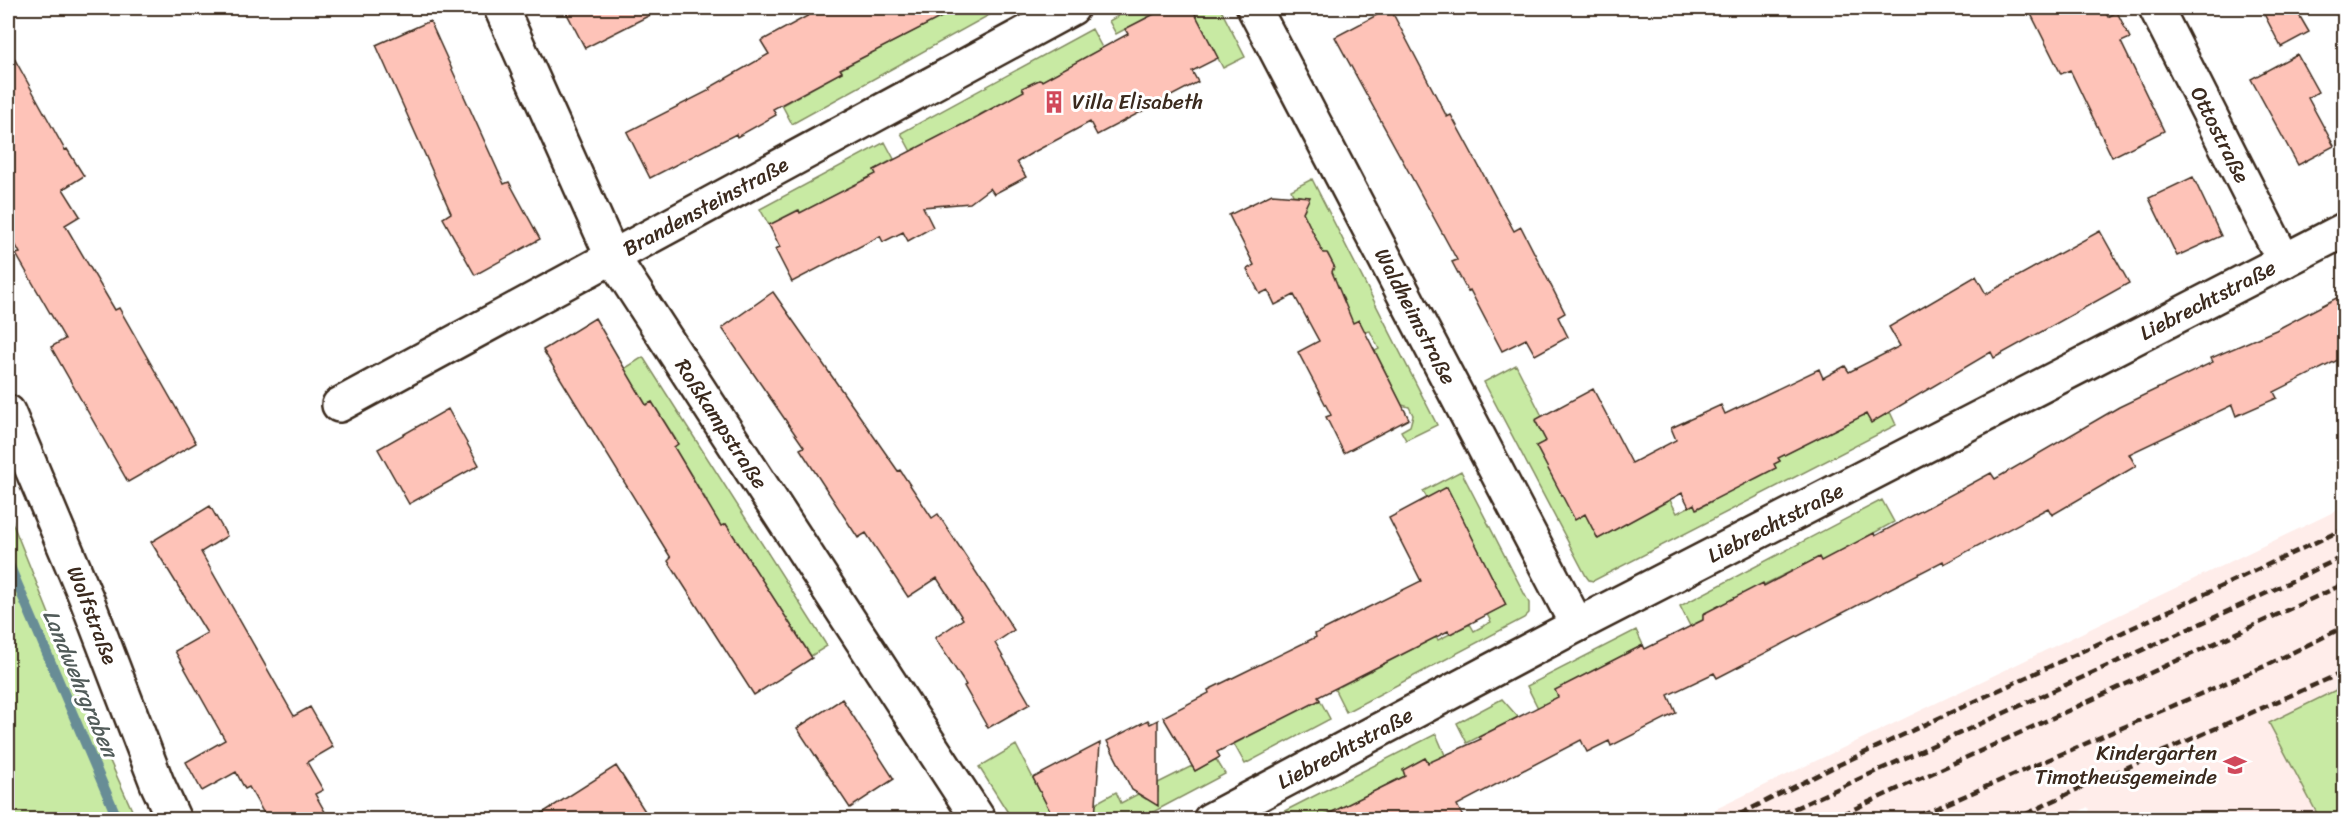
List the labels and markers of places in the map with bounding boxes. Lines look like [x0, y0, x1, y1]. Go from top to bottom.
place label: Villa Elisabeth [1072, 83, 1203, 121]
building icon: Villa Elisabeth [1041, 89, 1067, 115]
place label: Kindergarten Timotheusgemeinde [2035, 734, 2217, 796]
school or university icon: Kindergarten Timotheusgemeinde [2222, 752, 2248, 778]

